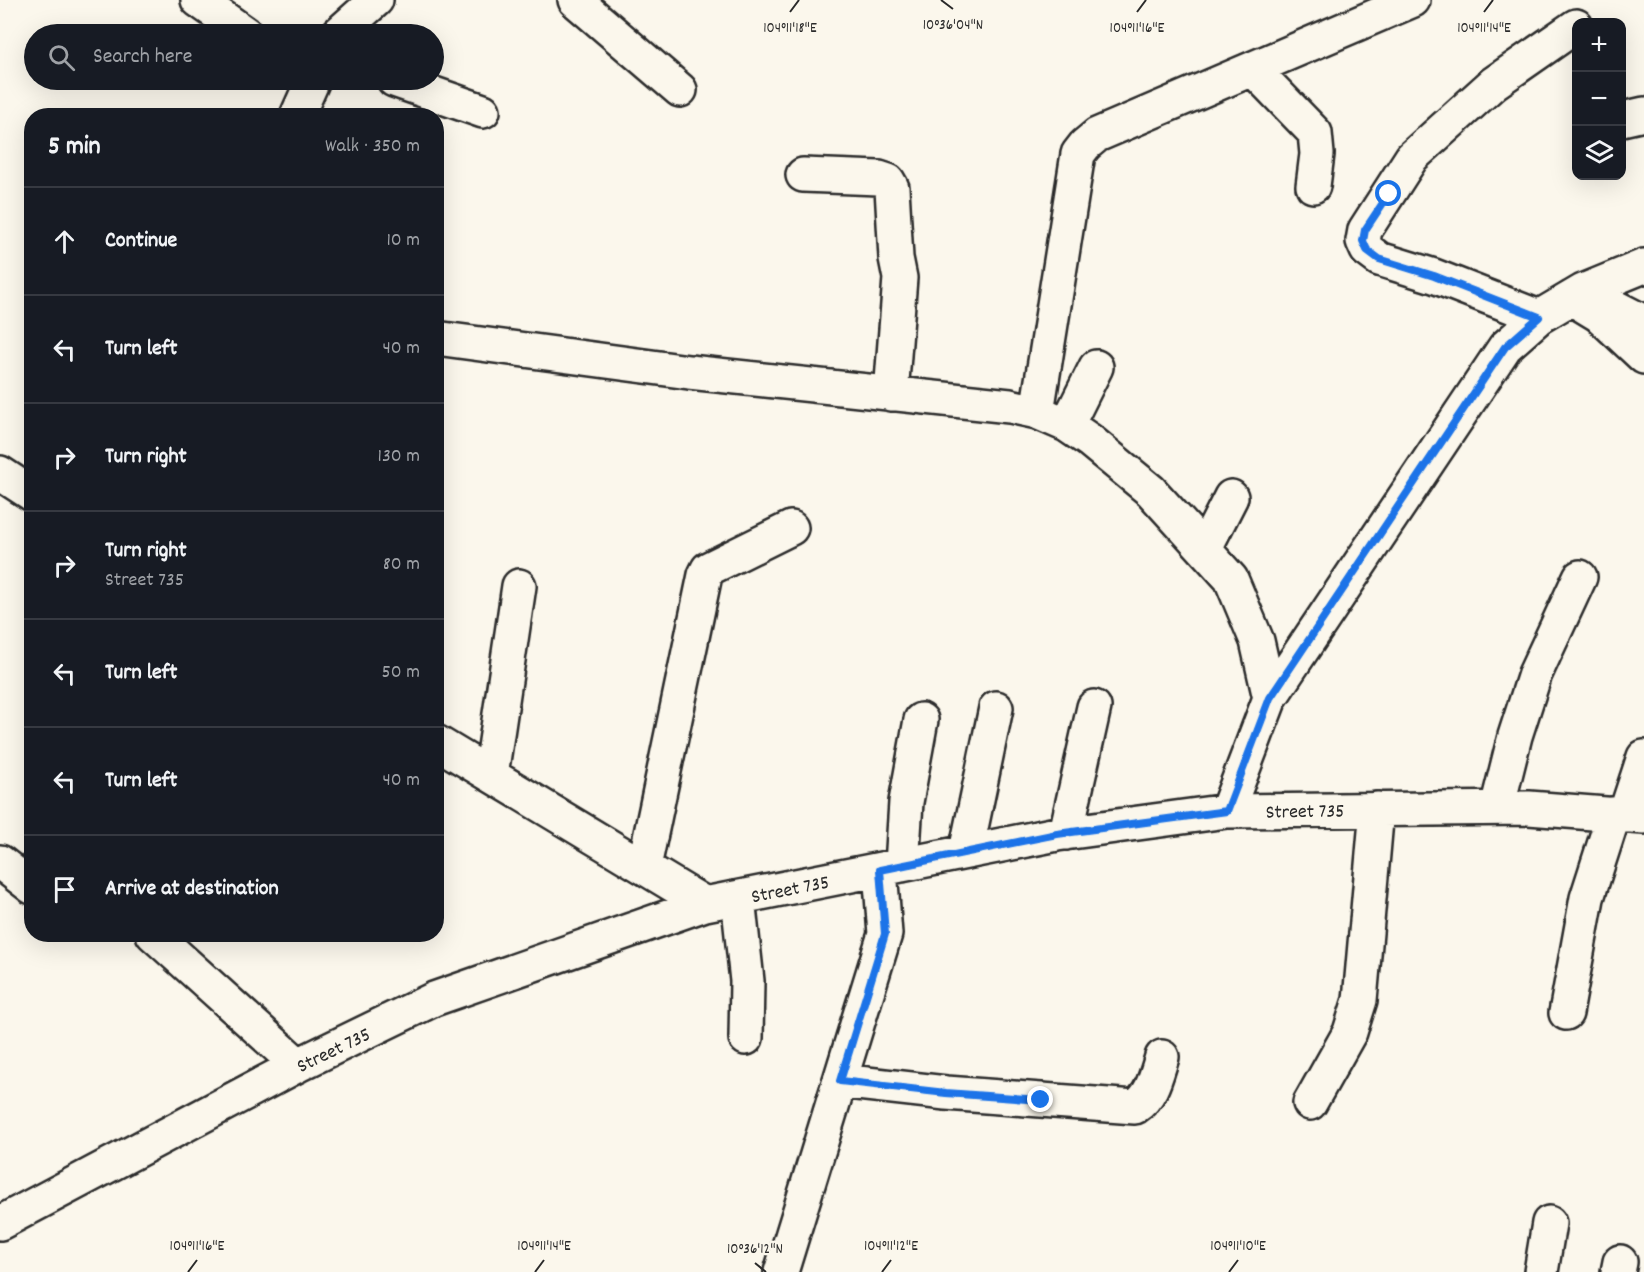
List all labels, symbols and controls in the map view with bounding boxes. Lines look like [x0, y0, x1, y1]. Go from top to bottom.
text: 10°36'04"N [923, 15, 983, 37]
text: 104°11'18"E [763, 18, 817, 40]
text: 104°11'16"E [1110, 18, 1165, 40]
text: 104°11'14"E [1457, 18, 1511, 40]
map controls [1572, 18, 1626, 180]
button: + [1572, 18, 1626, 72]
search box [24, 24, 444, 90]
icon: search [45, 41, 78, 74]
text: Search here [93, 42, 192, 73]
button: − [1572, 72, 1626, 126]
button: layers [1572, 126, 1626, 180]
text: 5 min [48, 129, 101, 166]
text: Walk · 350 m [325, 133, 420, 161]
route start [1375, 180, 1401, 206]
icon: ahead [48, 225, 81, 258]
text: Continue [105, 226, 177, 257]
text: 10 m [386, 227, 420, 255]
icon: left [48, 333, 81, 366]
text: Turn left [105, 334, 177, 365]
text: 40 m [382, 335, 420, 363]
icon: right [48, 441, 81, 474]
text: Turn right [105, 442, 187, 473]
text: 130 m [378, 443, 420, 471]
text: Turn right [105, 536, 187, 567]
icon: right [48, 549, 81, 582]
text: 80 m [383, 551, 420, 579]
text: Street 735 [105, 567, 184, 595]
icon: left [48, 657, 81, 690]
text: Turn left [105, 658, 177, 689]
text: 50 m [382, 659, 420, 687]
icon: left [48, 765, 81, 798]
text: Turn left [105, 766, 177, 797]
text: 40 m [382, 767, 420, 795]
street label: Street 735 [1265, 798, 1345, 828]
street label: Street 735 [749, 870, 832, 912]
icon: arrive [48, 873, 81, 906]
text: Arrive at destination [105, 874, 279, 905]
street label: Street 735 [293, 1022, 376, 1082]
route end [1027, 1086, 1053, 1112]
text: 104°11'16"E [170, 1236, 225, 1258]
text: 104°11'14"E [517, 1236, 571, 1258]
text: 104°11'12"E [864, 1236, 918, 1258]
text: 104°11'10"E [1210, 1236, 1266, 1258]
text: 10°36'12"N [727, 1239, 783, 1261]

